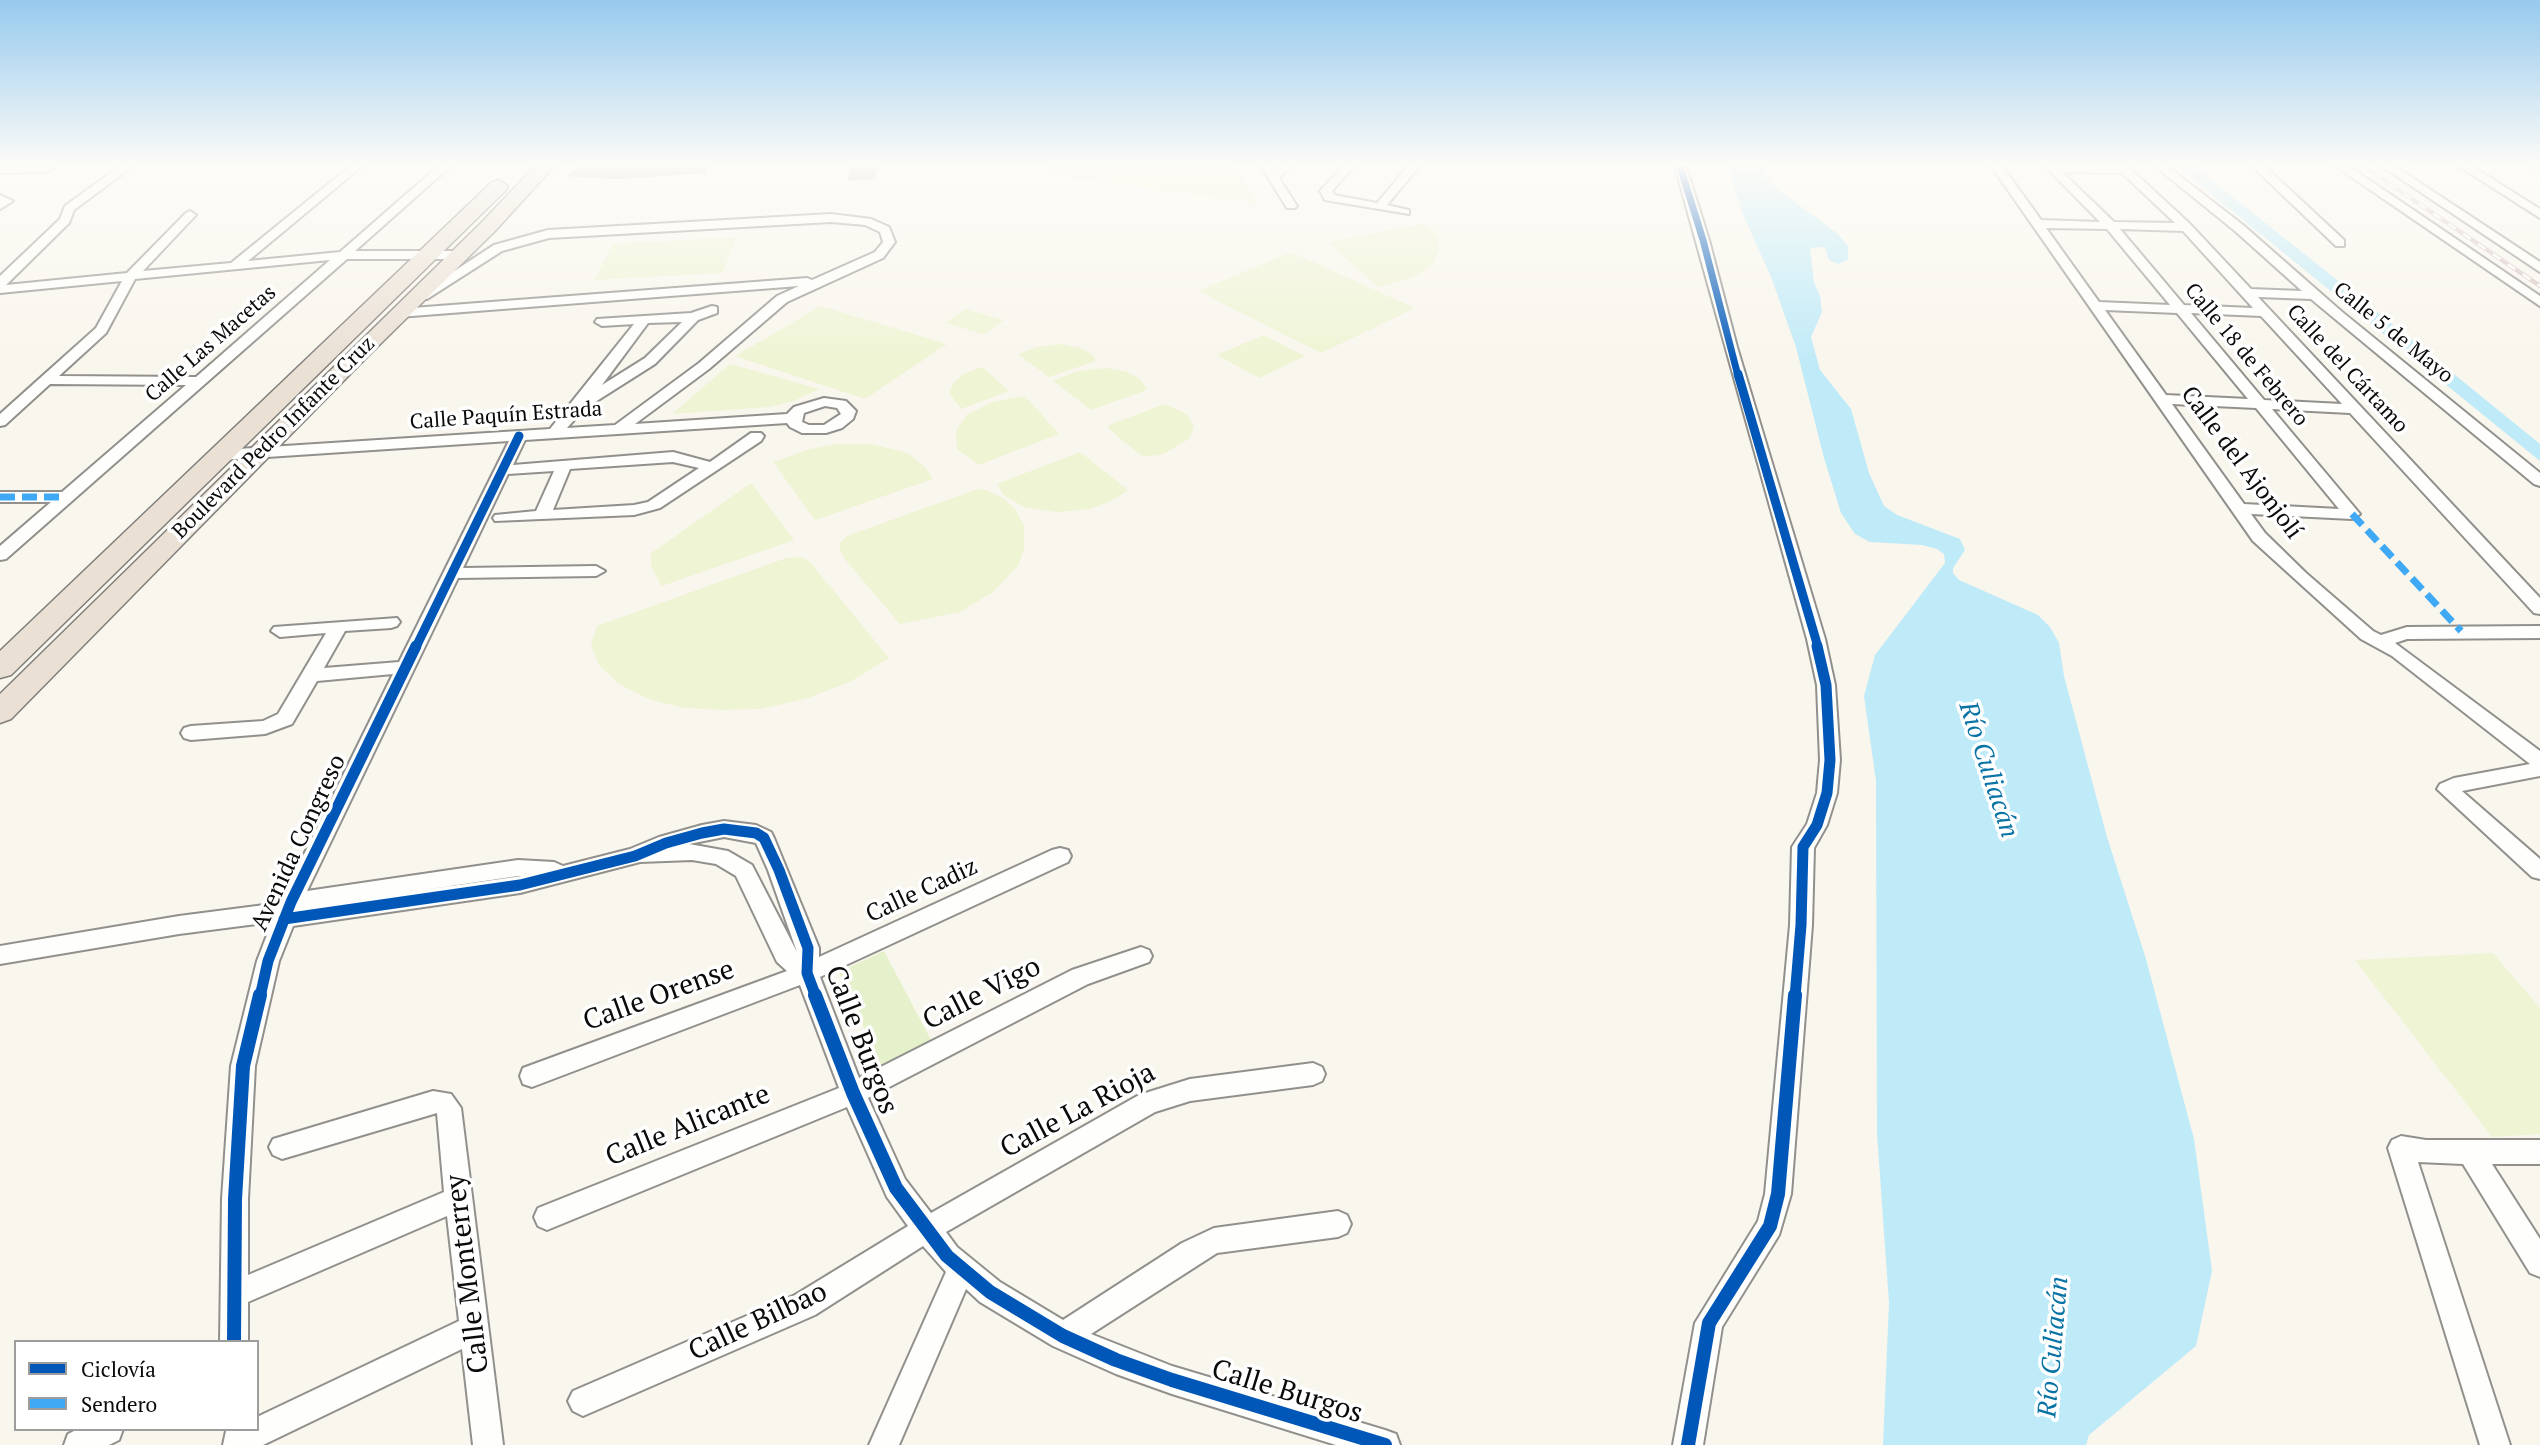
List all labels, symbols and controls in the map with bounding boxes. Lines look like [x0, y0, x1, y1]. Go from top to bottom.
street label: Calle 5 de Mayo [2328, 277, 2458, 389]
street label: Calle 18 de Febrero [2179, 278, 2313, 432]
street label: Calle Las Macetas [140, 280, 282, 408]
street label: Calle del Cártamo [2281, 300, 2413, 438]
street label: Boulevard Pedro Infante Cruz [168, 332, 380, 544]
street label: Calle del Ajonjolí [2174, 381, 2308, 545]
street label: Calle Paquín Estrada [409, 397, 603, 435]
water label: Río Culiacán [1951, 698, 2025, 842]
street label: Avenida Congreso [246, 750, 352, 936]
street label: Calle Cadiz [862, 853, 982, 929]
street label: Calle Vigo [917, 950, 1047, 1038]
street label: Calle Orense [579, 953, 739, 1039]
street label: Calle Burgos [817, 961, 905, 1119]
street label: Calle La Rioja [995, 1056, 1161, 1166]
street label: Calle Alicante [601, 1078, 775, 1174]
street label: Calle Monterrey [439, 1173, 497, 1375]
street label: Calle Bilbao [683, 1275, 833, 1369]
water label: Río Culiacán [2032, 1275, 2076, 1419]
legend [14, 1340, 259, 1431]
street label: Calle Burgos [1207, 1353, 1367, 1431]
text: Ciclovía [81, 1355, 156, 1383]
text: Sendero [81, 1390, 157, 1418]

